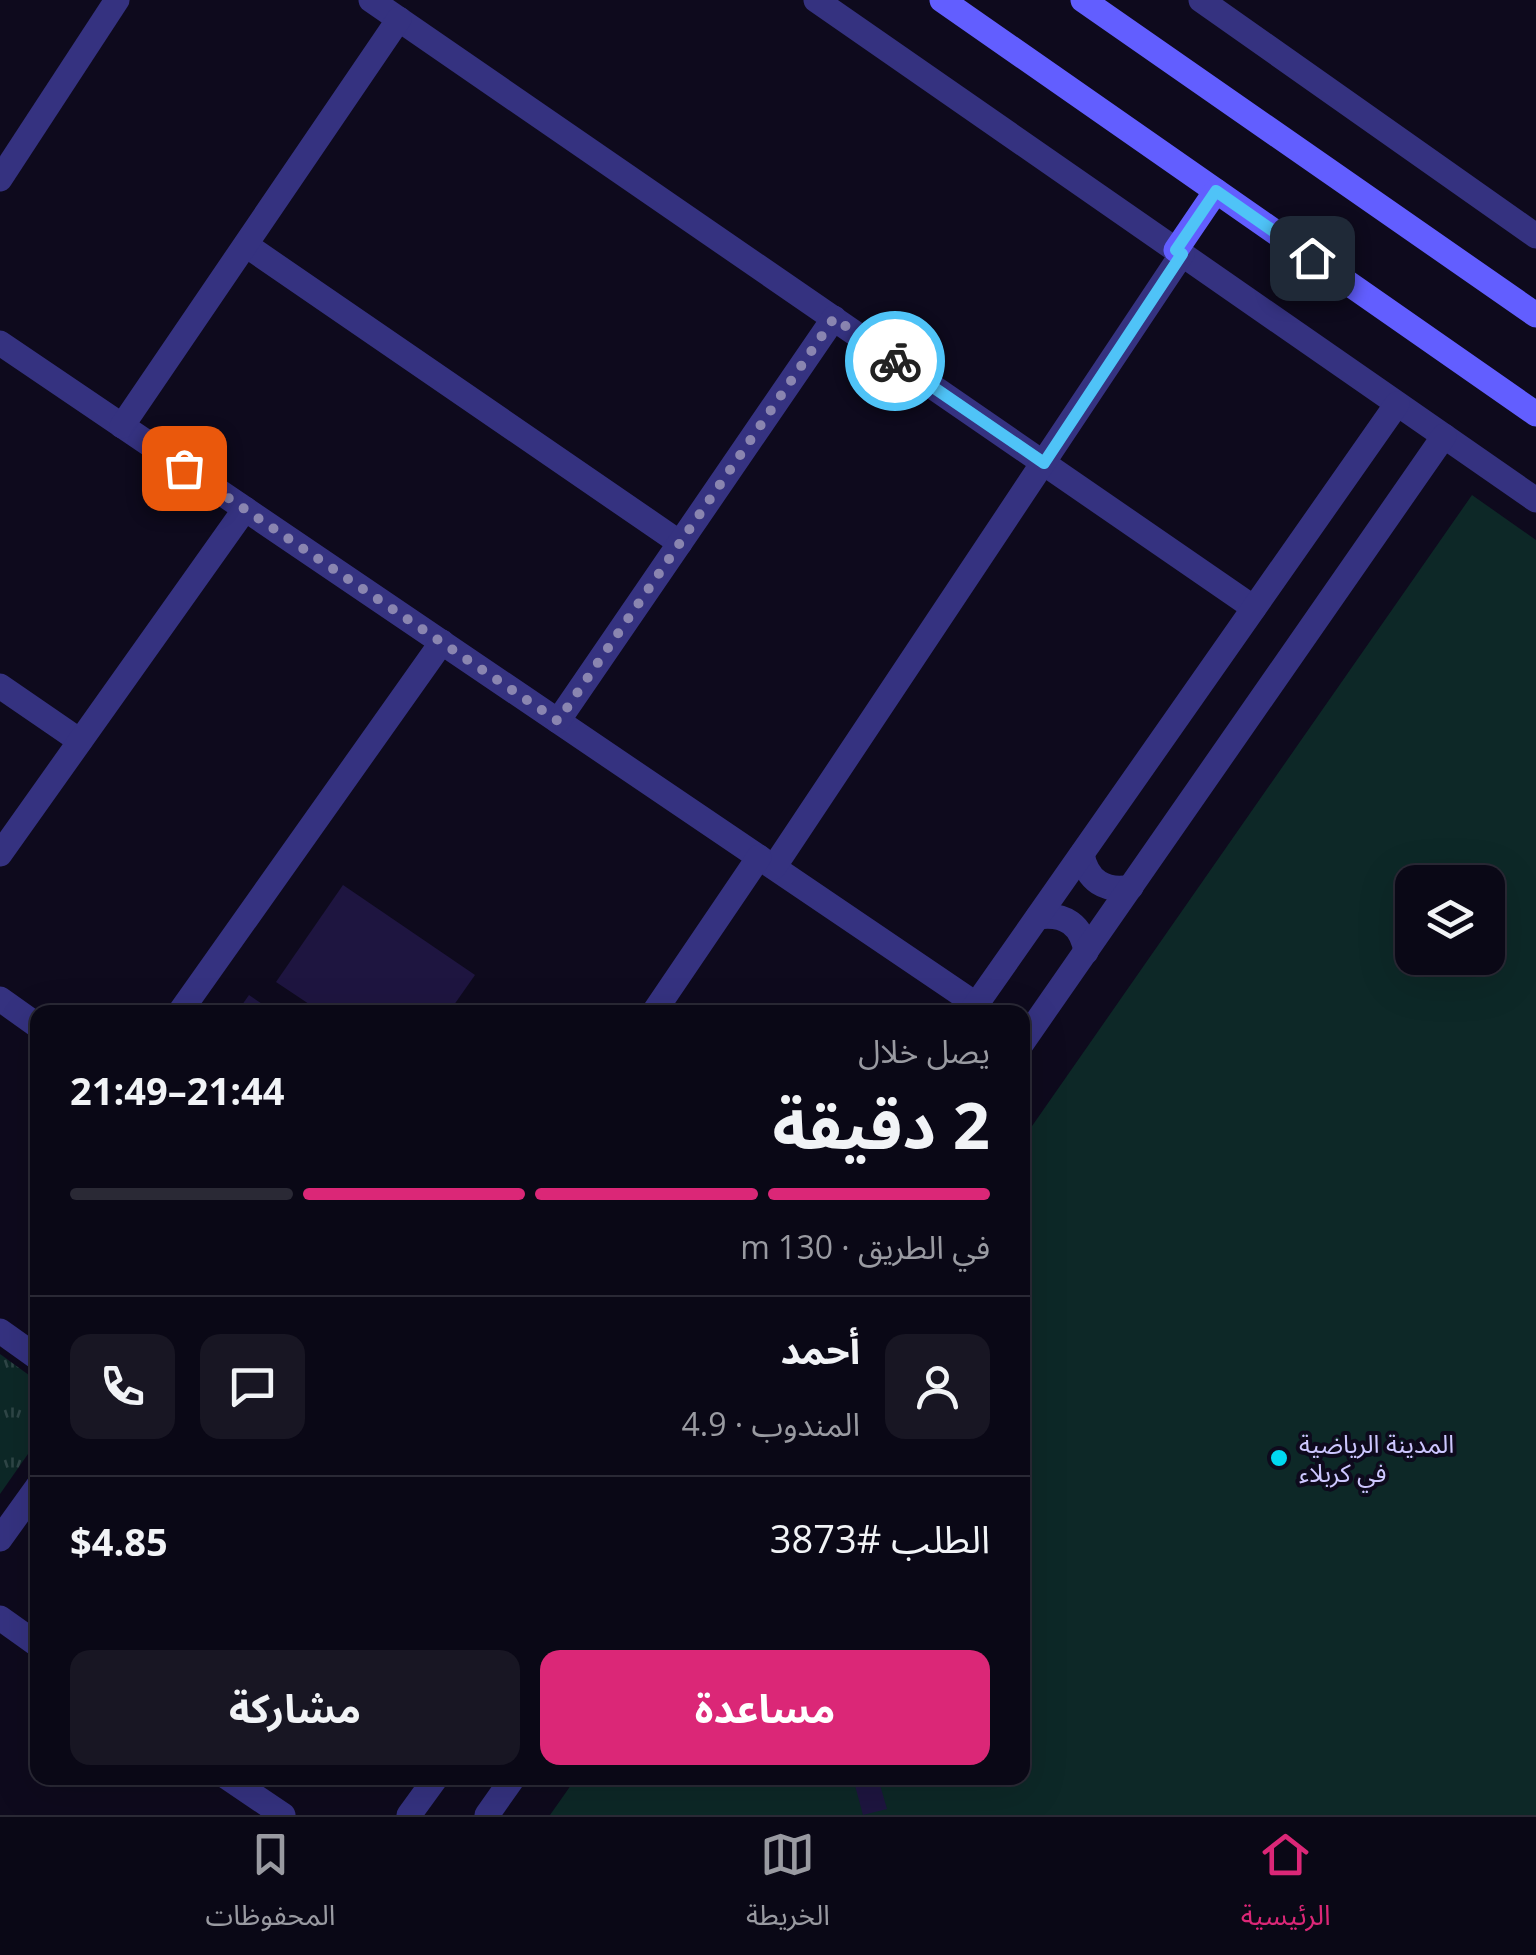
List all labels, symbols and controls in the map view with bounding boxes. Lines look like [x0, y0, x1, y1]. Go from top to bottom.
pin [1270, 216, 1355, 301]
icon: home [1285, 231, 1340, 286]
courier [845, 311, 945, 411]
icon: bike [868, 334, 923, 389]
pin [142, 426, 227, 511]
icon: bag [157, 441, 212, 496]
map controls [1395, 865, 1505, 975]
button: layers [1395, 865, 1505, 975]
text: يصل خلال [858, 1029, 990, 1072]
text: 21:44–21:49 [70, 1064, 285, 1116]
text: 2 دقيقة [772, 1080, 990, 1168]
text: في الطريق · 130 m [740, 1225, 990, 1268]
text: أحمد [780, 1323, 860, 1375]
button: phone [70, 1334, 175, 1439]
button: chat [200, 1334, 305, 1439]
button: person [885, 1334, 990, 1439]
text: المندوب · 4.9 [681, 1402, 860, 1445]
place label: المدينة الرياضية في كربلاء [1299, 1426, 1454, 1493]
marker: المدينة الرياضية في كربلاء [1268, 1447, 1290, 1469]
text: الطلب #3873 [770, 1512, 990, 1564]
text: $4.85 [70, 1515, 168, 1567]
button: مشاركة [70, 1650, 520, 1765]
button: مساعدة [540, 1650, 990, 1765]
tab: المحفوظات [205, 1827, 335, 1946]
tab: الخريطة [746, 1827, 830, 1946]
tab: الرئيسية [1241, 1827, 1331, 1946]

